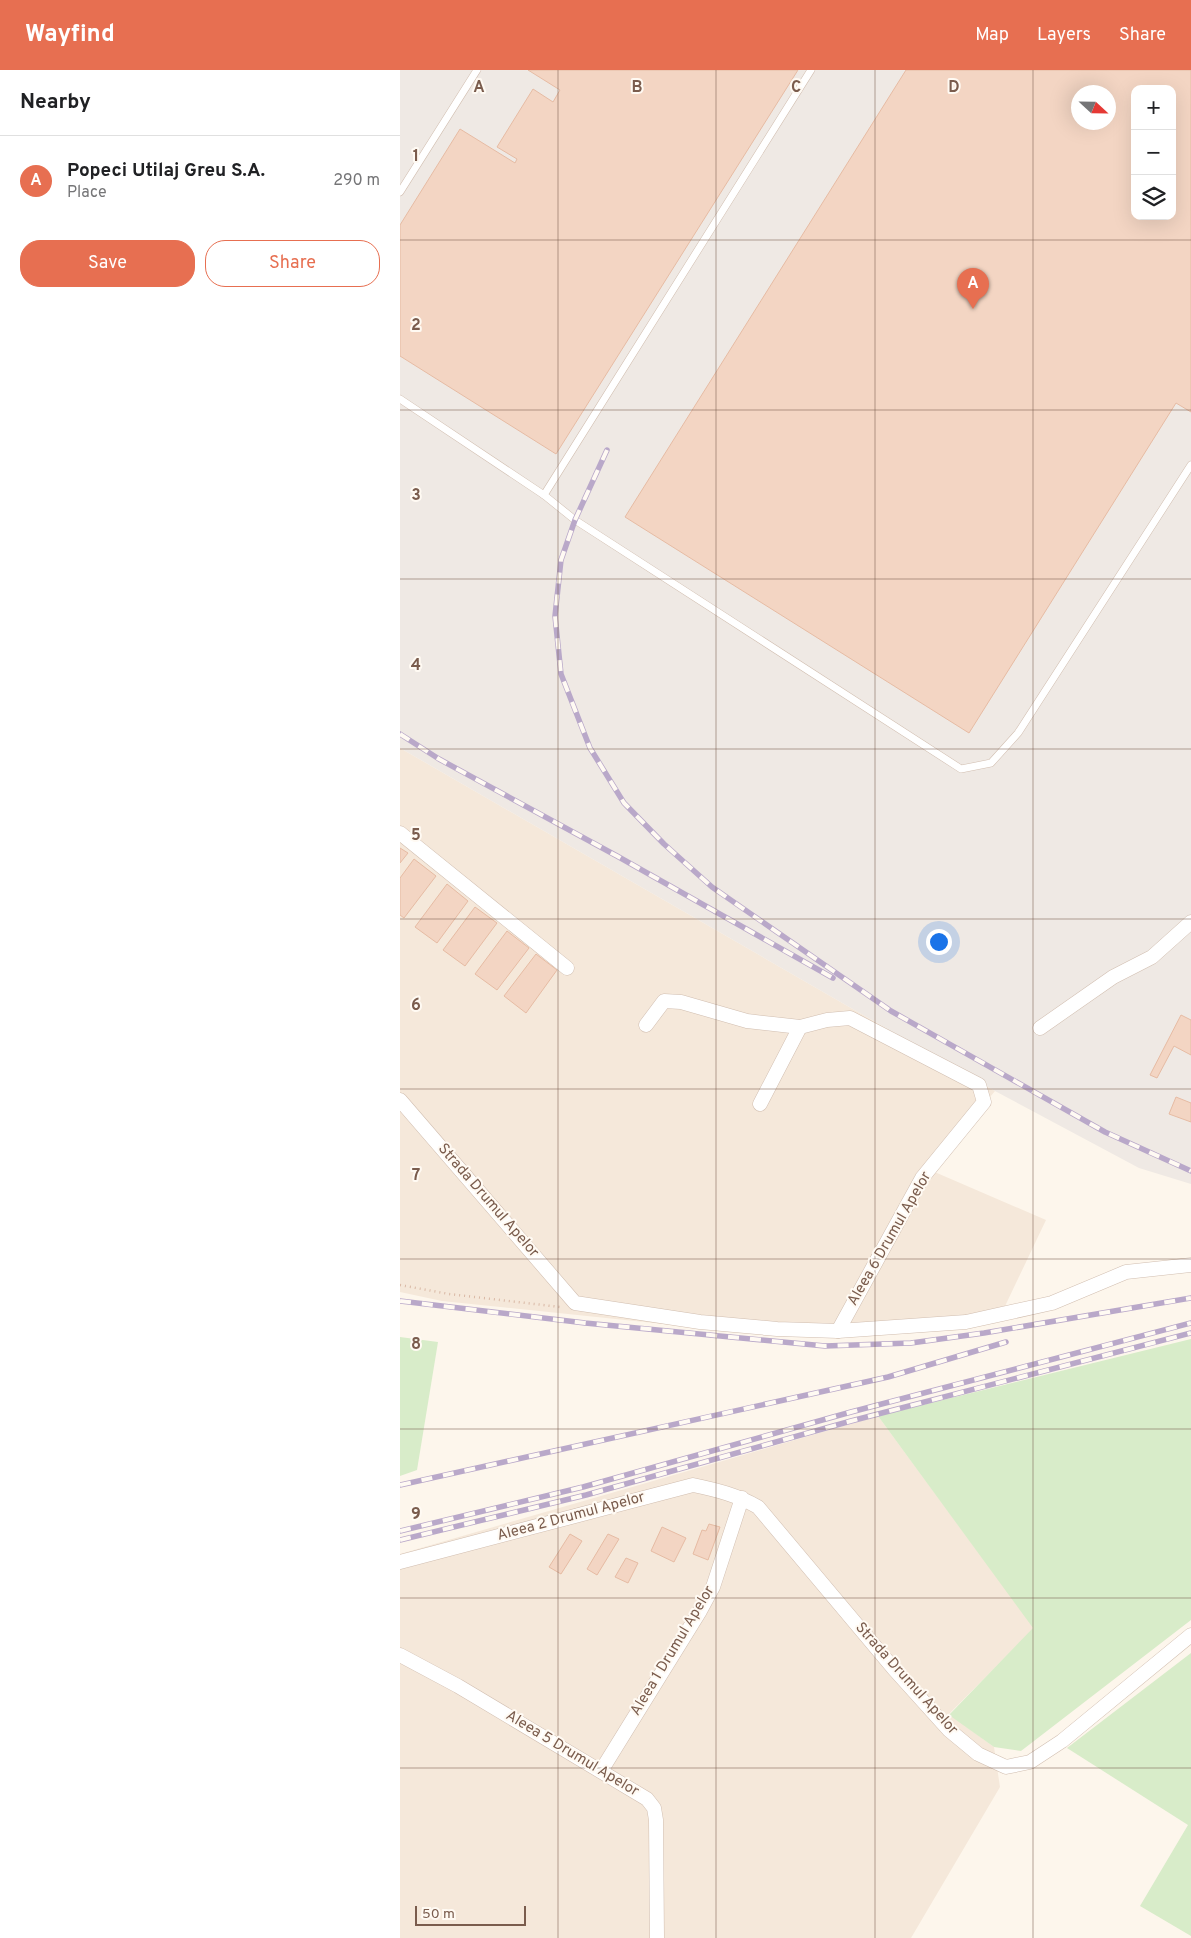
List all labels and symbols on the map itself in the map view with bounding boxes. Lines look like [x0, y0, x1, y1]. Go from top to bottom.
text: A [473, 78, 485, 98]
text: B [631, 78, 643, 98]
text: C [791, 78, 801, 98]
text: D [948, 78, 960, 98]
north arrow [1071, 85, 1116, 130]
text: 1 [413, 147, 419, 167]
pin: A [957, 268, 989, 309]
text: 2 [411, 316, 421, 336]
text: 3 [411, 486, 421, 506]
text: 4 [411, 656, 421, 676]
text: 5 [411, 826, 421, 846]
your location [926, 929, 952, 955]
text: 6 [411, 996, 421, 1016]
street label: Strada Drumul Apelor [433, 1140, 543, 1262]
text: 7 [412, 1166, 420, 1186]
street label: Aleea 6 Drumul Apelor [844, 1168, 936, 1310]
text: 8 [411, 1335, 421, 1355]
street label: Aleea 2 Drumul Apelor [495, 1488, 647, 1546]
text: 9 [411, 1505, 421, 1525]
street label: Aleea 1 Drumul Apelor [627, 1582, 719, 1720]
street label: Strada Drumul Apelor [850, 1619, 962, 1739]
street label: Aleea 5 Drumul Apelor [502, 1707, 642, 1801]
scale bar [415, 1903, 526, 1926]

